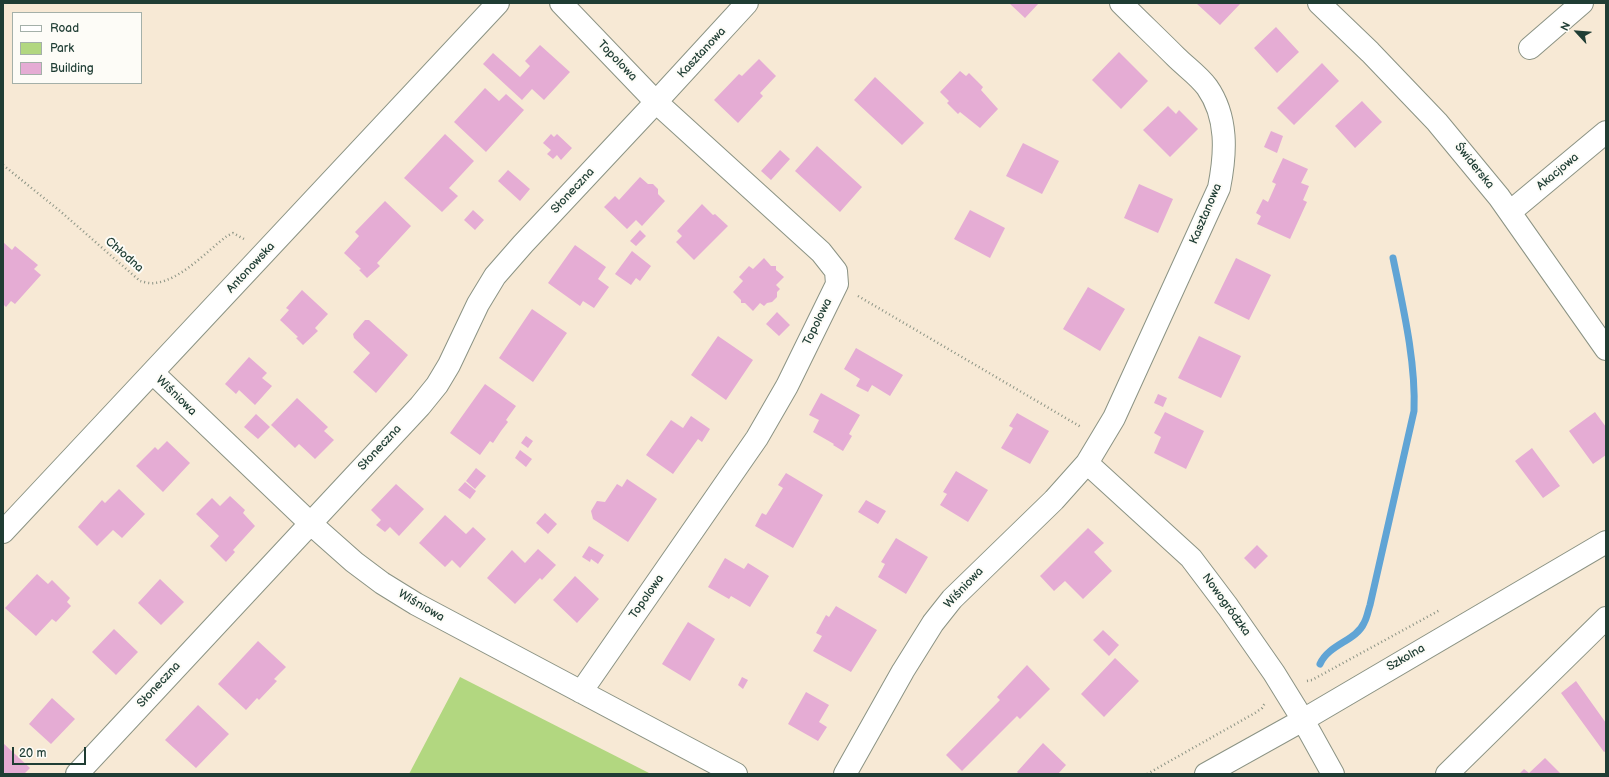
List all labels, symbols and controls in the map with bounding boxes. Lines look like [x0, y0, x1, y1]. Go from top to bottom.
legend [12, 12, 142, 84]
north arrow [1557, 12, 1597, 52]
text: N [1558, 20, 1573, 33]
text: Road [50, 21, 79, 36]
street label: Kasztanowa [675, 25, 729, 81]
street label: Topolowa [594, 38, 640, 84]
text: Park [50, 41, 74, 56]
text: Building [50, 61, 94, 76]
street label: Świderska [1451, 140, 1497, 192]
street label: Akacjowa [1534, 150, 1582, 194]
street label: Słoneczna [548, 165, 598, 217]
street label: Kasztanowa [1187, 182, 1225, 246]
street label: Chłodna [102, 234, 146, 276]
street label: Antonowska [224, 240, 278, 296]
street label: Topolowa [800, 296, 836, 348]
street label: Wiśniowa [153, 373, 199, 419]
street label: Słoneczna [355, 422, 405, 474]
street label: Wiśniowa [941, 564, 987, 612]
street label: Nowogródzka [1199, 571, 1253, 639]
street label: Topolowa [627, 572, 667, 622]
street label: Wiśniowa [395, 587, 447, 625]
street label: Szkolna [1384, 641, 1428, 675]
street label: Słoneczna [134, 659, 184, 711]
scale bar [14, 739, 88, 765]
text: 20 m [19, 746, 46, 761]

